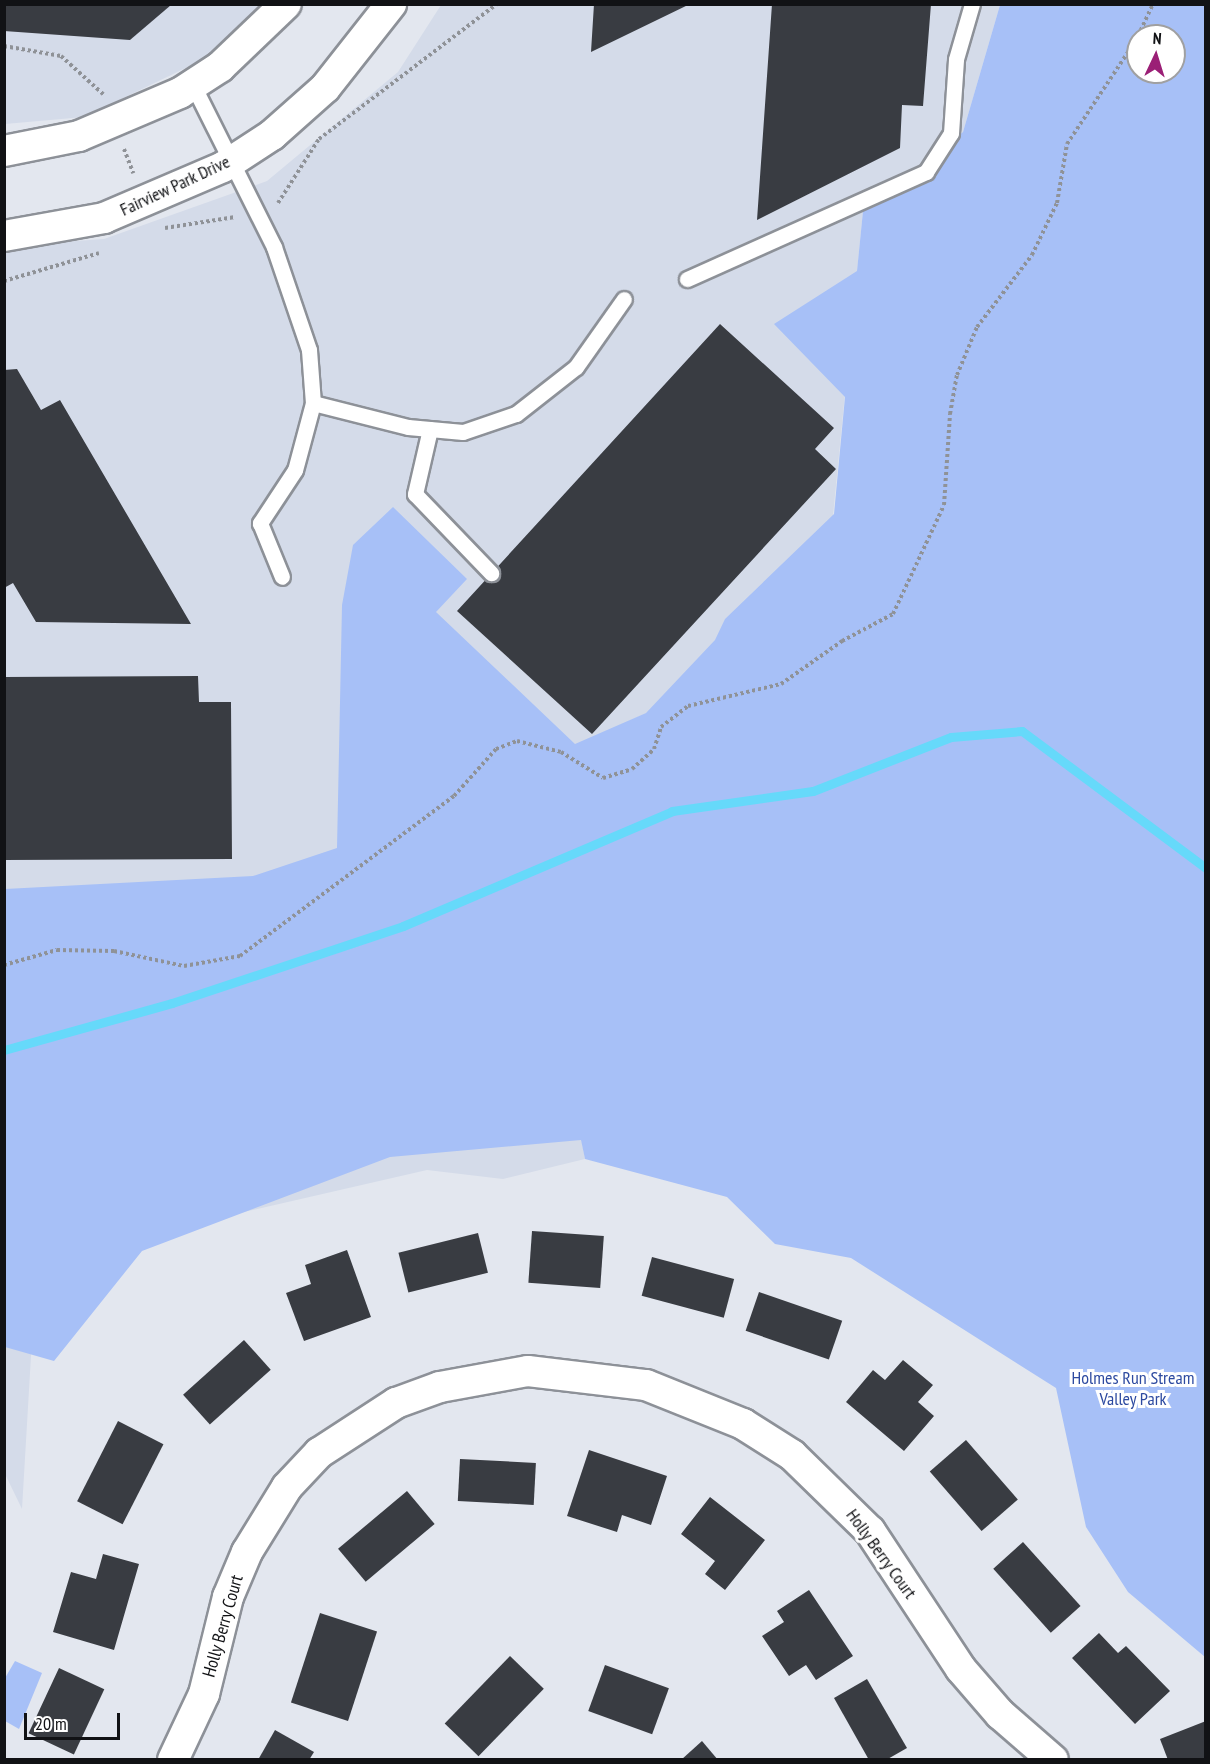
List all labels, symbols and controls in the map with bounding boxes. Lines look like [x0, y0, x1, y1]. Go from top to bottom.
north arrow [1126, 24, 1186, 84]
text: N [1152, 28, 1162, 48]
street label: Fairview Park Drive [116, 151, 234, 221]
park label: Holmes Run Stream Valley Park [1072, 1368, 1194, 1410]
street label: Holly Berry Court [841, 1505, 921, 1603]
street label: Holly Berry Court [198, 1572, 248, 1680]
scale bar [27, 1701, 123, 1739]
text: 20 m [35, 1712, 67, 1735]

